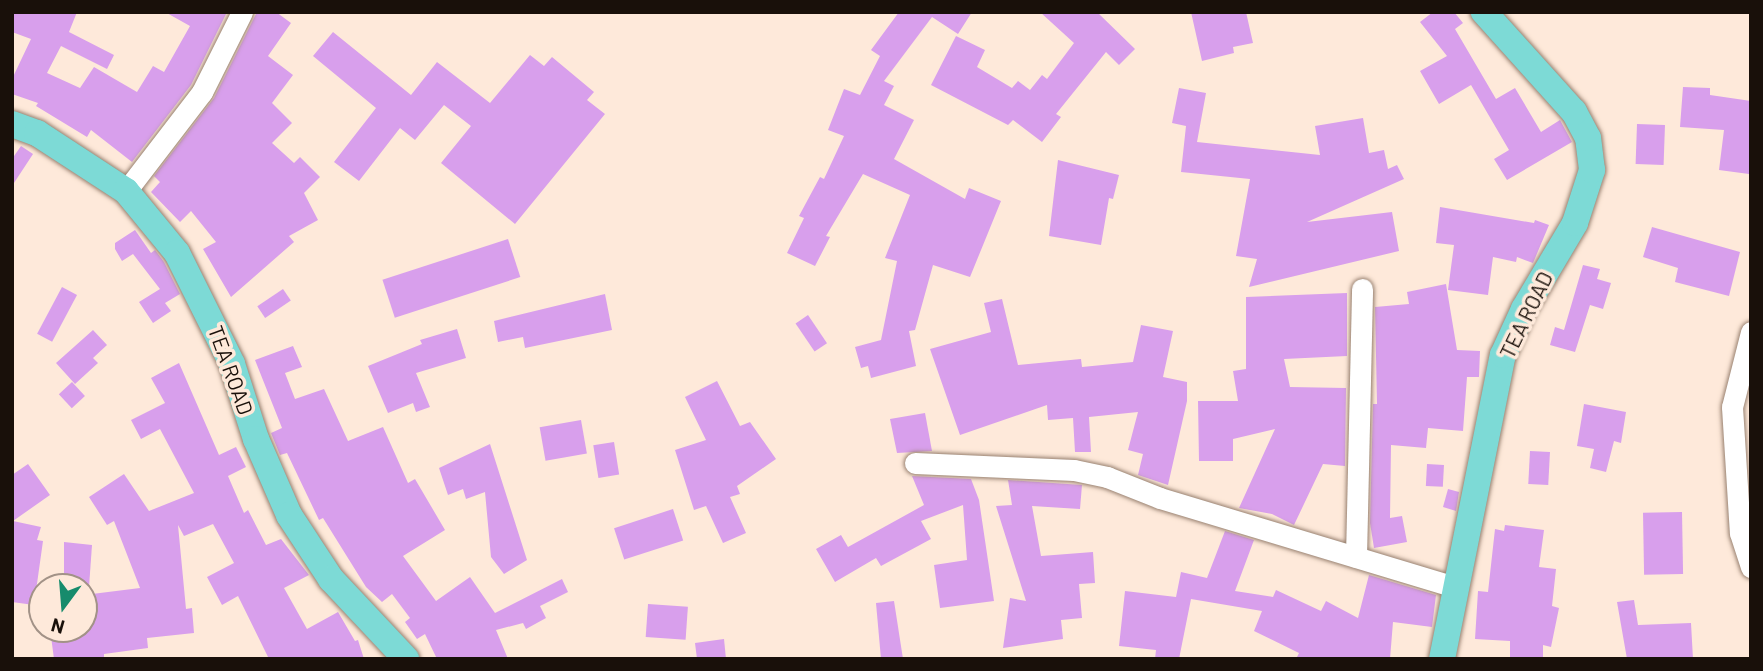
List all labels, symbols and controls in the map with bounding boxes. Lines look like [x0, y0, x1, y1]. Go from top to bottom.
street label: TEA ROAD [1494, 268, 1558, 362]
street label: TEA ROAD [203, 322, 259, 418]
north arrow [28, 573, 98, 643]
text: N [48, 614, 67, 640]

